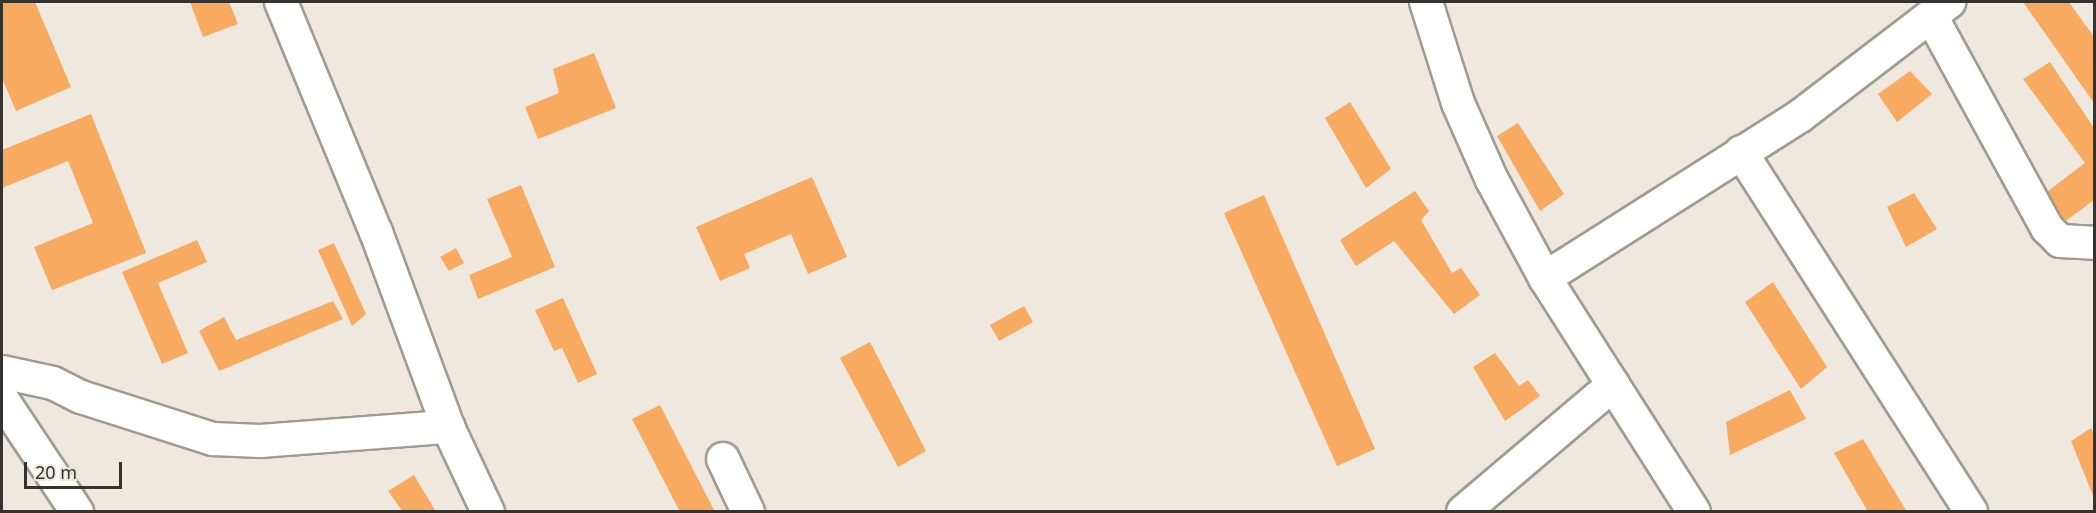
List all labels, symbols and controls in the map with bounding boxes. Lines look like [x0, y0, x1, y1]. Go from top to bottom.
scale bar [27, 450, 124, 488]
text: 20 m [35, 460, 77, 484]

